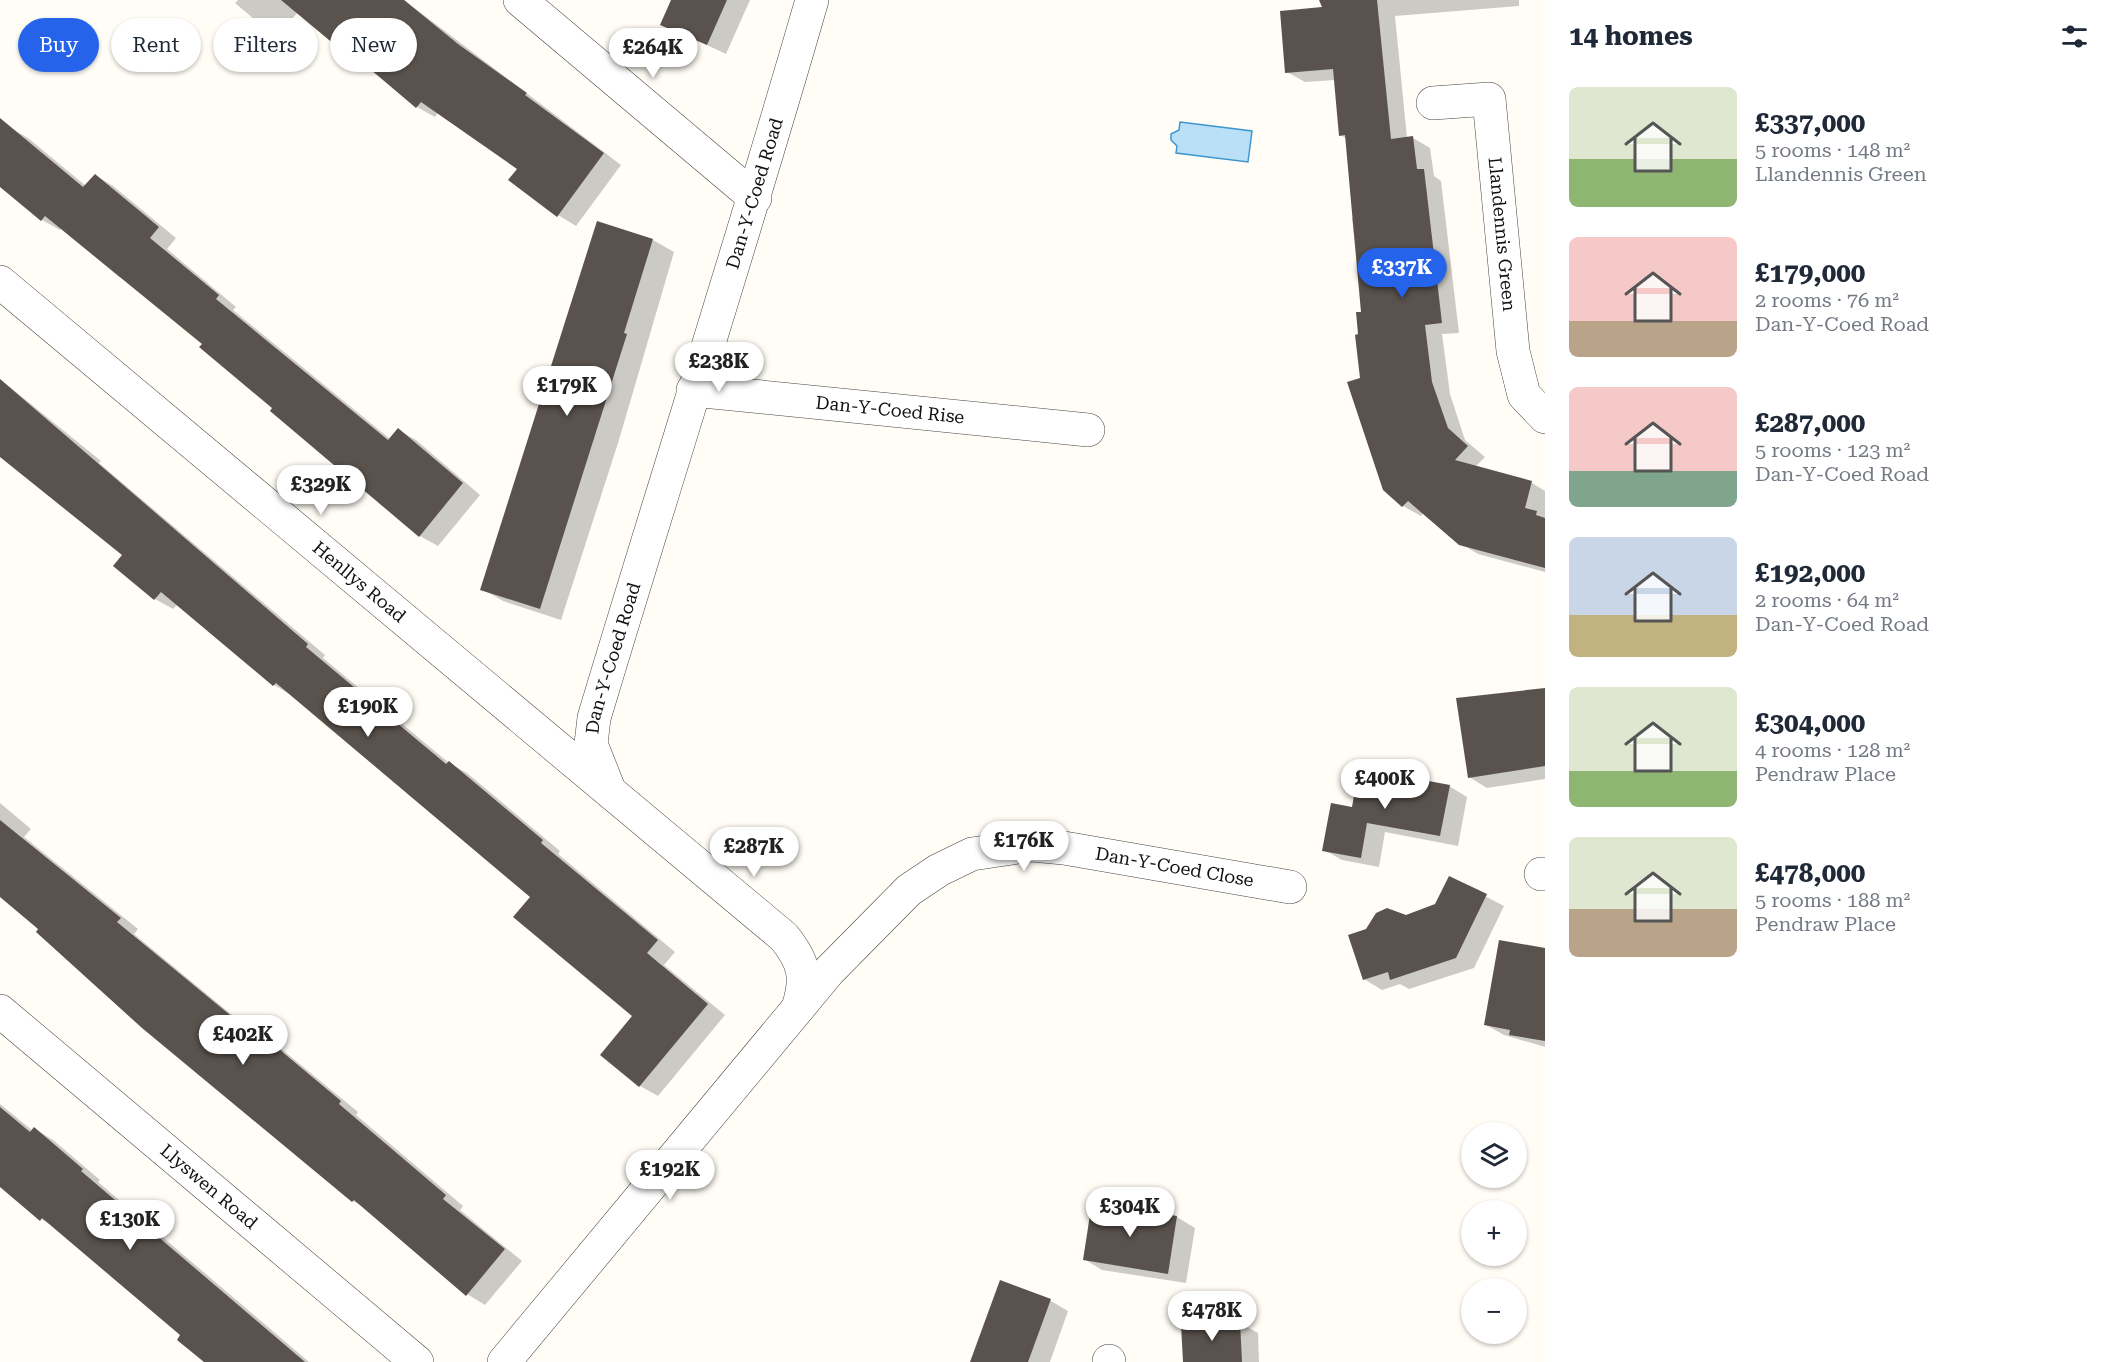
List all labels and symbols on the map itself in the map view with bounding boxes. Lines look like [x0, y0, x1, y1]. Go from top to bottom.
pin: £264K [611, 28, 695, 79]
street label: Dan-Y-Coed Road [721, 115, 787, 271]
street label: Llandennis Green [1485, 156, 1520, 313]
pin: £337K [1360, 248, 1444, 299]
pin: £238K [677, 342, 761, 393]
pin: £179K [525, 366, 609, 417]
street label: Dan-Y-Coed Rise [815, 391, 965, 427]
pin: £329K [279, 465, 363, 516]
street label: Henllys Road [309, 537, 411, 627]
street label: Dan-Y-Coed Road [581, 579, 645, 735]
pin: £190K [326, 687, 410, 738]
pin: £400K [1343, 759, 1427, 810]
pin: £176K [982, 821, 1066, 872]
pin: £287K [712, 827, 796, 878]
street label: Dan-Y-Coed Close [1094, 843, 1256, 891]
pin: £402K [201, 1015, 285, 1066]
street label: Llyswen Road [156, 1140, 262, 1234]
pin: £192K [628, 1150, 712, 1201]
pin: £304K [1088, 1187, 1172, 1238]
pin: £130K [88, 1200, 172, 1251]
pin: £478K [1170, 1291, 1254, 1342]

